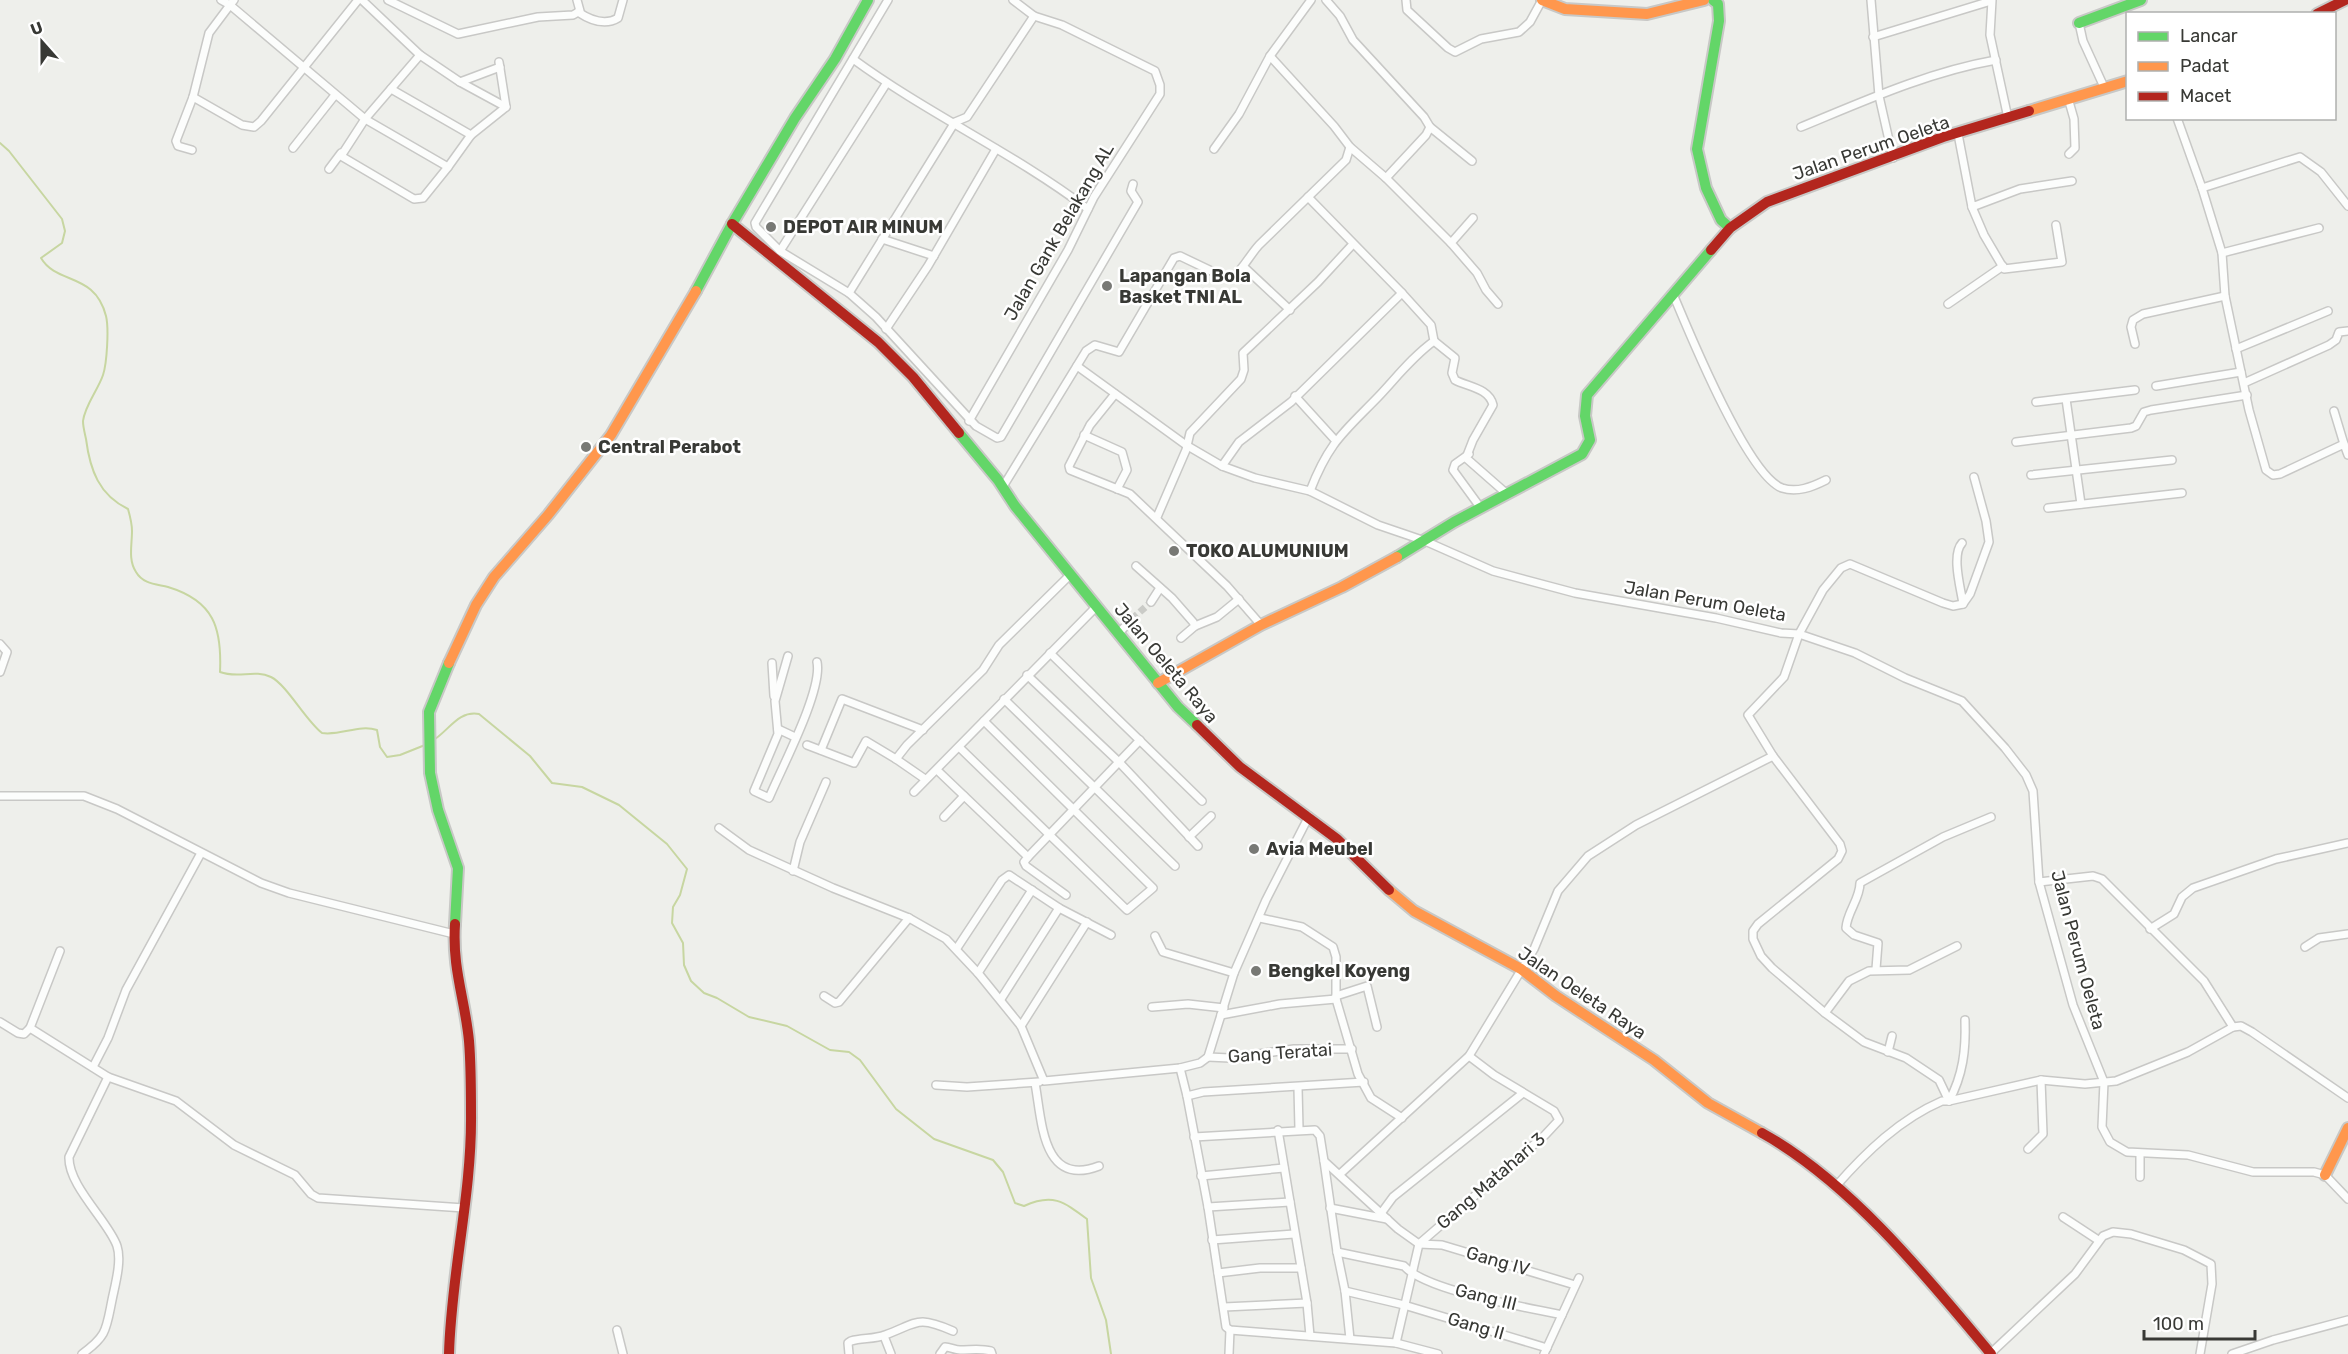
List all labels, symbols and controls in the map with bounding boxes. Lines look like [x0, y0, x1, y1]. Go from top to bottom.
north arrow [12, 12, 72, 72]
legend [2126, 12, 2336, 120]
text: U [28, 18, 46, 39]
text: Lancar [2180, 25, 2238, 47]
text: Padat [2180, 55, 2229, 77]
text: Macet [2180, 85, 2231, 107]
street label: Jalan Perum Oeleta [1790, 111, 1952, 185]
street label: Jalan Gank Belakang AL [999, 140, 1119, 324]
place label: DEPOT AIR MINUM [783, 216, 943, 238]
marker: DEPOT AIR MINUM [764, 220, 778, 234]
place label: Lapangan Bola Basket TNI AL [1119, 265, 1251, 308]
marker: Lapangan Bola Basket TNI AL [1100, 279, 1114, 293]
place label: Central Perabot [598, 436, 741, 458]
marker: Central Perabot [579, 440, 593, 454]
place label: TOKO ALUMUNIUM [1186, 540, 1349, 562]
marker: TOKO ALUMUNIUM [1167, 544, 1181, 558]
street label: Jalan Perum Oeleta [1622, 576, 1788, 626]
street label: Jalan Oeleta Raya [1109, 598, 1223, 728]
place label: Avia Meubel [1266, 838, 1373, 860]
marker: Avia Meubel [1247, 842, 1261, 856]
street label: Jalan Perum Oeleta [2046, 868, 2110, 1032]
street label: Jalan Oeleta Raya [1514, 942, 1650, 1044]
place label: Bengkel Koyeng [1268, 960, 1410, 982]
marker: Bengkel Koyeng [1249, 964, 1263, 978]
street label: Gang Teratai [1227, 1038, 1333, 1068]
street label: Gang Matahari 3 [1432, 1128, 1550, 1234]
street label: Gang IV [1464, 1241, 1532, 1281]
street label: Gang III [1453, 1279, 1519, 1315]
scale bar [2144, 1303, 2255, 1341]
street label: Gang II [1445, 1307, 1507, 1345]
text: 100 m [2153, 1313, 2204, 1335]

